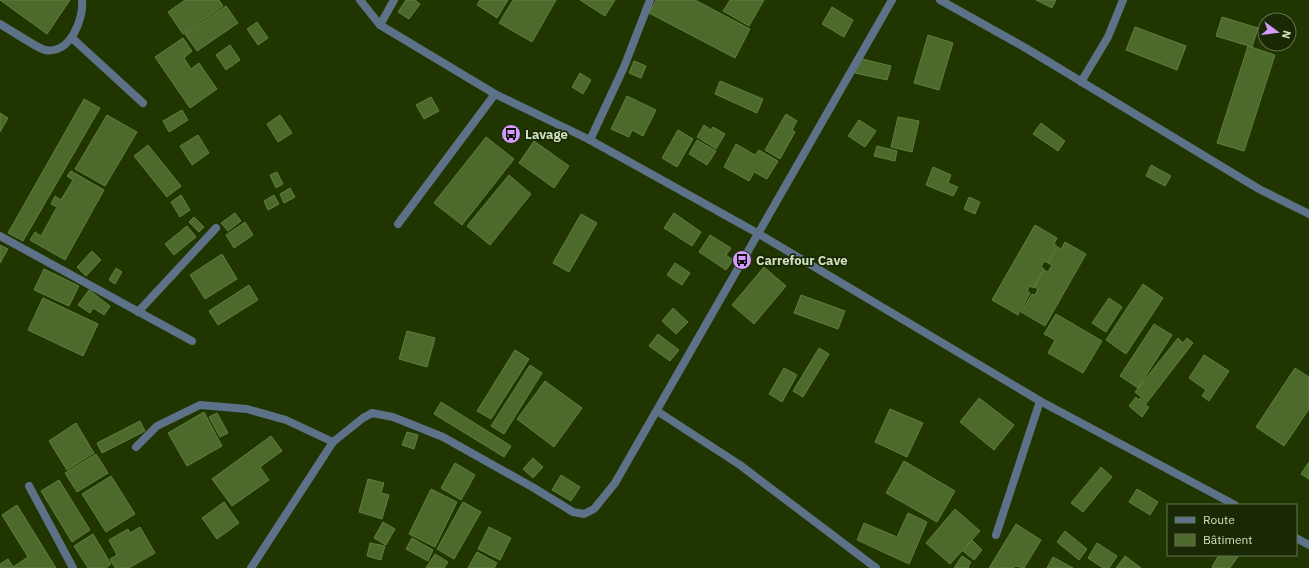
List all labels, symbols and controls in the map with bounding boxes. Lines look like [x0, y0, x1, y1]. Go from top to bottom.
north arrow [1257, 12, 1297, 52]
text: N [1279, 29, 1294, 40]
bus stop icon: Lavage [500, 123, 522, 145]
place label: Lavage [525, 126, 568, 143]
bus stop icon: Carrefour Cave [731, 249, 753, 271]
place label: Carrefour Cave [756, 252, 848, 269]
legend [1167, 504, 1297, 556]
text: Route [1203, 512, 1235, 527]
text: Bâtiment [1203, 532, 1253, 547]

